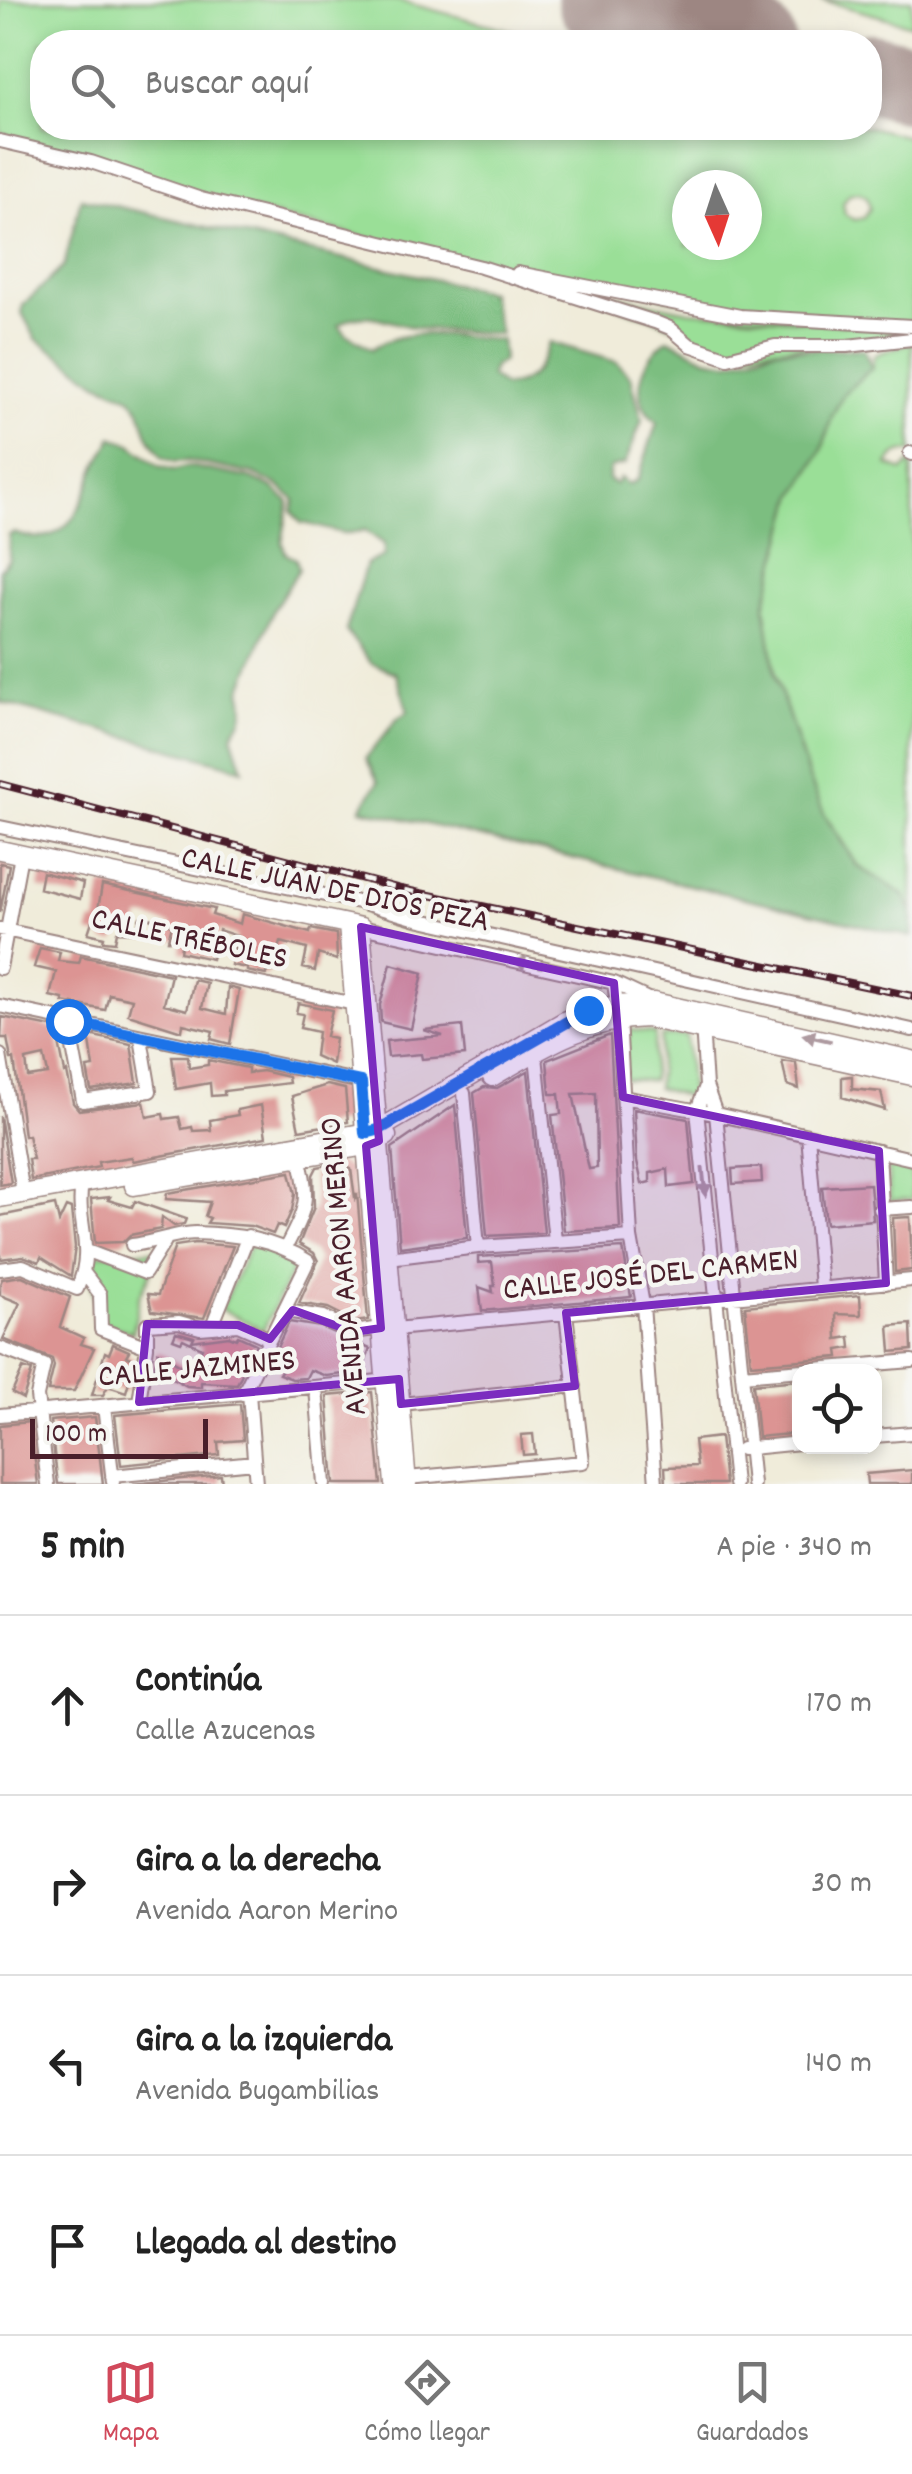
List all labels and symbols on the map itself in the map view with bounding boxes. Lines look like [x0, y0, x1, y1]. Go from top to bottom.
north arrow [672, 170, 762, 260]
street label: CALLE JUAN DE DIOS PEZA [177, 837, 493, 947]
street label: CALLE TRÉBOLES [87, 898, 291, 984]
one-way arrow [512, 956, 543, 971]
route end [566, 988, 612, 1034]
route start [46, 999, 92, 1045]
one-way arrow [801, 1030, 832, 1045]
street label: AVENIDA AARON MERINO [310, 1115, 382, 1417]
one-way arrow [696, 1166, 712, 1198]
street label: CALLE JOSÉ DEL CARMEN [501, 1239, 801, 1315]
street label: CALLE JAZMINES [97, 1339, 297, 1403]
scale bar [30, 1414, 208, 1458]

